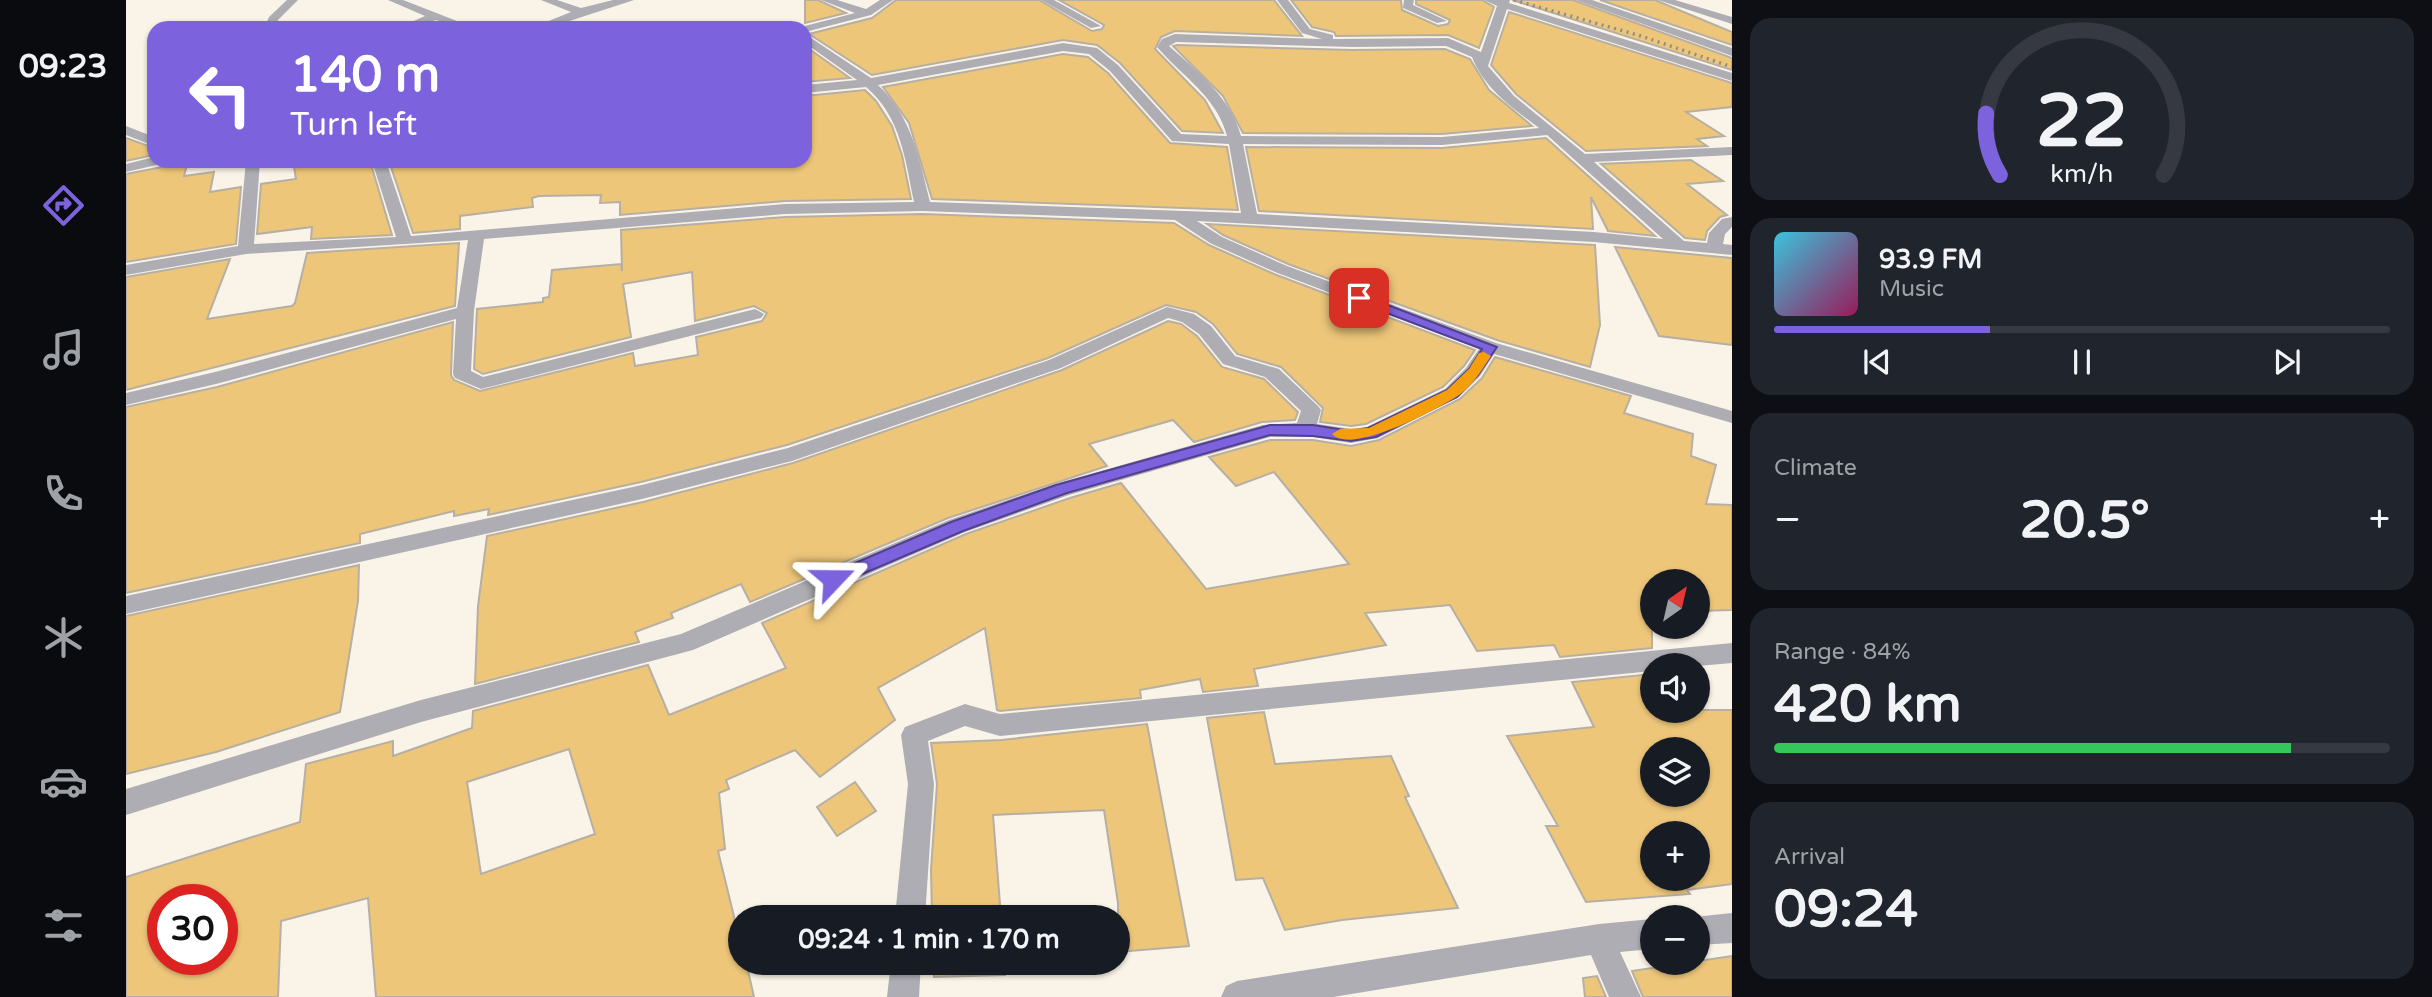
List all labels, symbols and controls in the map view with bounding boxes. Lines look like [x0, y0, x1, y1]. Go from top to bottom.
text: 140 m [290, 46, 440, 105]
text: 09:23 [19, 48, 107, 86]
icon: left [175, 49, 266, 140]
text: 22 [2036, 78, 2128, 166]
text: Turn left [290, 106, 417, 144]
text: km/h [2051, 159, 2113, 189]
icon: directions [39, 181, 88, 230]
text: 93.9 FM [1879, 244, 1982, 275]
pin [1329, 268, 1389, 328]
text: Music [1879, 275, 1944, 303]
icon: arrive [1340, 279, 1378, 317]
icon: music [39, 325, 88, 374]
icon: previous [1858, 343, 1896, 381]
icon: pause [2063, 343, 2101, 381]
icon: next [2268, 343, 2306, 381]
text: Climate [1774, 454, 1857, 482]
icon: phone [39, 469, 88, 518]
text: 20.5° [2020, 489, 2150, 552]
text: − [1774, 497, 1801, 543]
text: + [2369, 497, 2390, 543]
position arrow [796, 542, 870, 616]
north arrow [1640, 569, 1710, 639]
map controls [1640, 569, 1710, 975]
icon: climate [39, 613, 88, 662]
text: Range · 84% [1774, 638, 1910, 666]
button: sound [1640, 653, 1710, 723]
text: 420 km [1774, 673, 1962, 736]
button: layers [1640, 737, 1710, 807]
icon: car [39, 757, 88, 806]
button: + [1640, 821, 1710, 891]
text: Arrival [1774, 843, 1845, 871]
text: 09:24 [1774, 878, 1918, 941]
speed limit sign: 30 [147, 884, 238, 975]
icon: filters [39, 901, 88, 950]
button: − [1640, 905, 1710, 975]
text: 09:24 · 1 min · 170 m [798, 924, 1060, 955]

